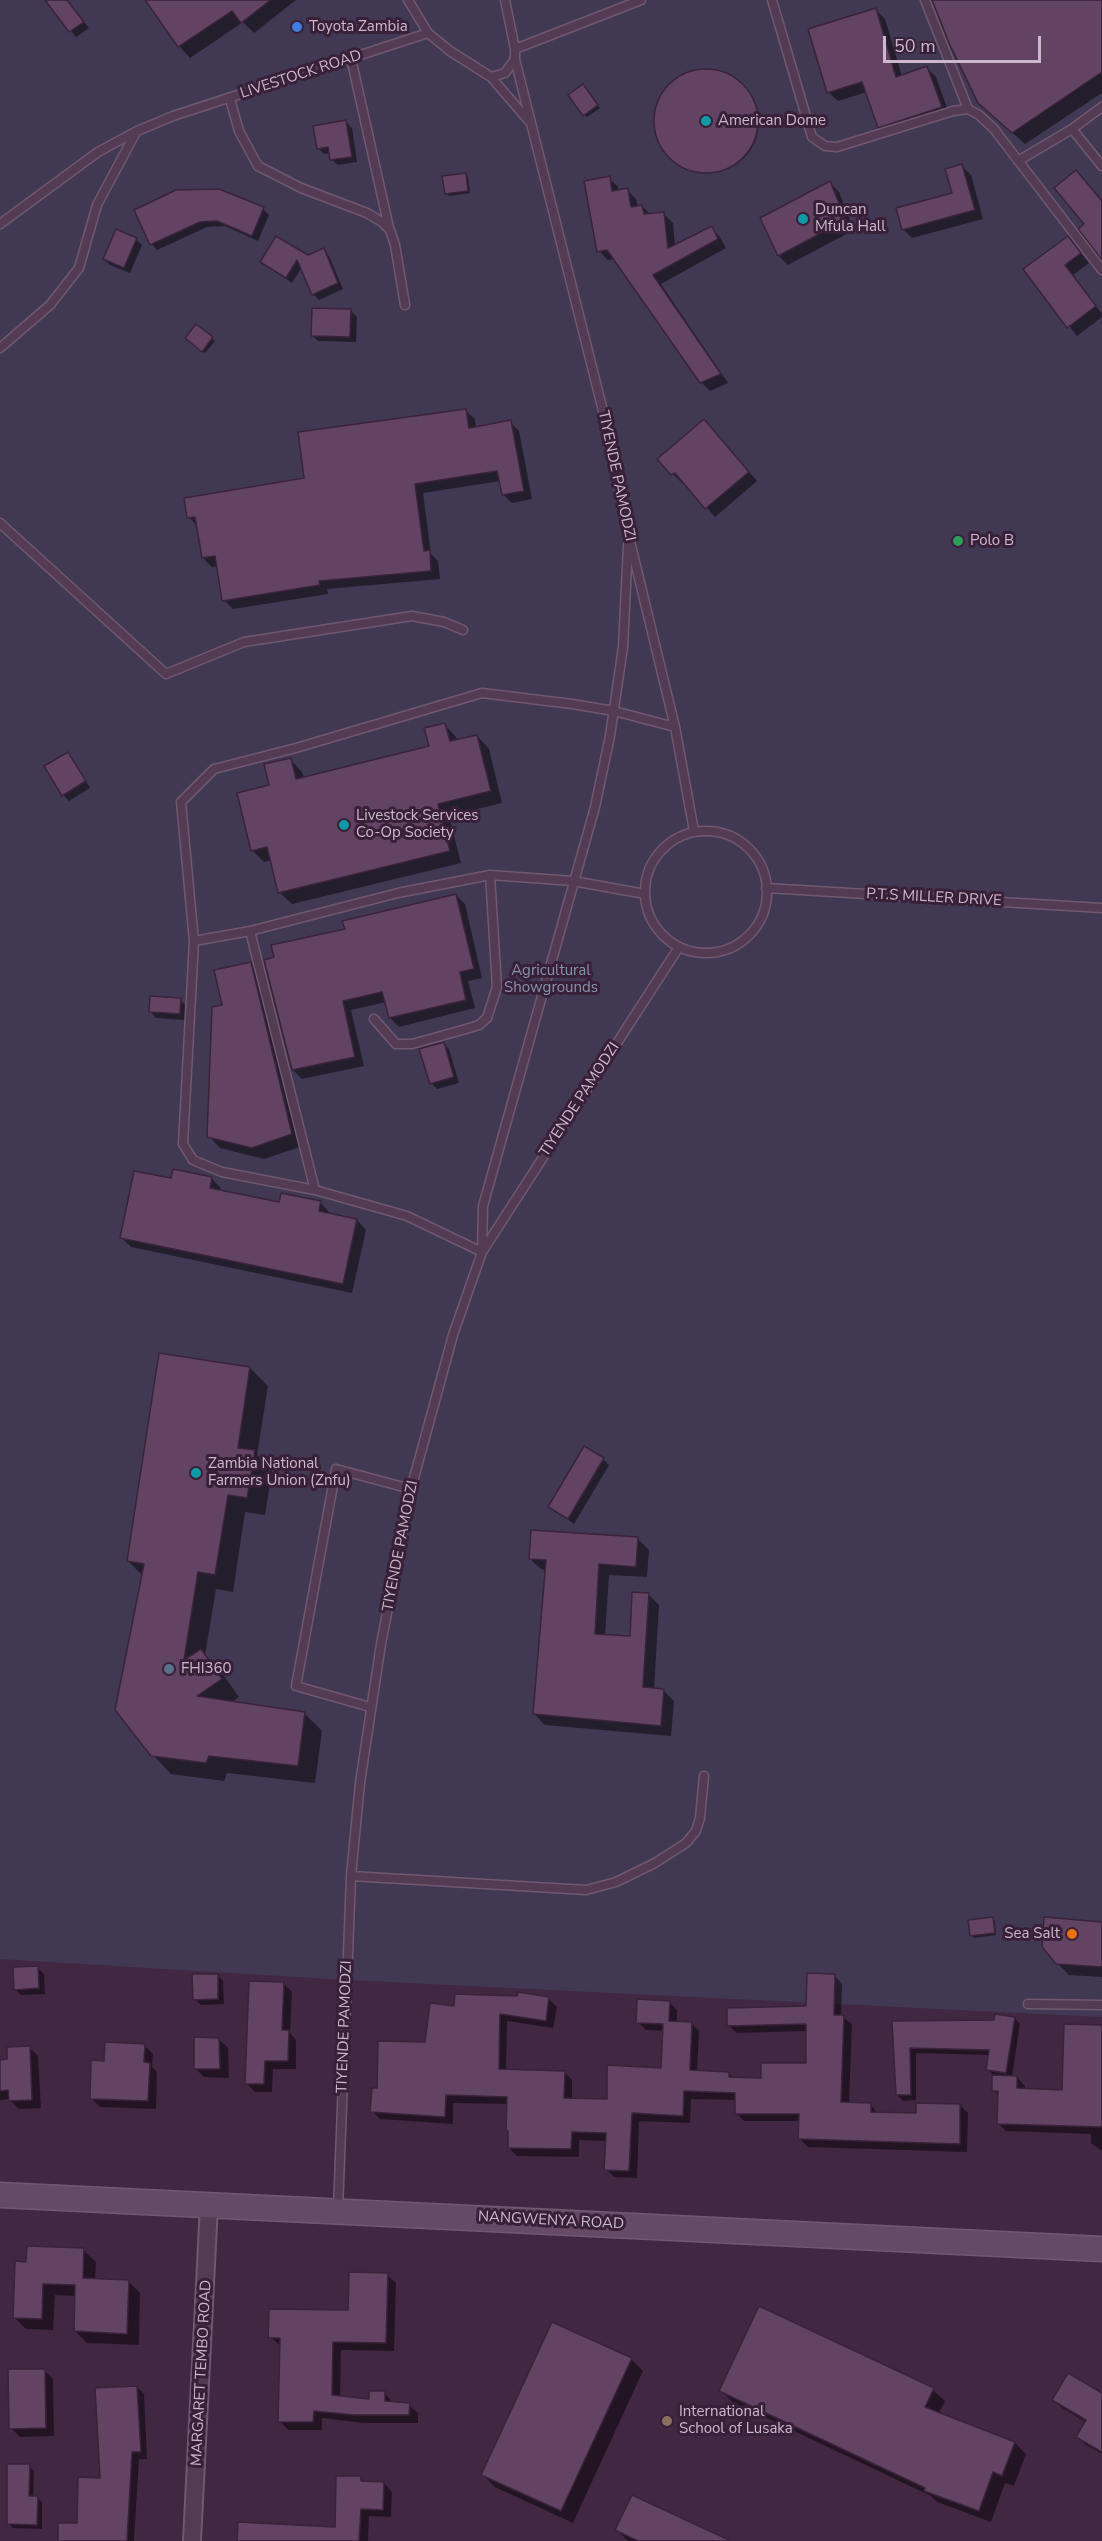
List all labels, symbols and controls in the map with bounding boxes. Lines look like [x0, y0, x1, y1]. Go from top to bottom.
place label: Toyota Zambia [309, 18, 408, 36]
marker: Toyota Zambia [290, 20, 304, 34]
scale bar [886, 24, 1044, 62]
text: 50 m [894, 34, 936, 58]
street label: LIVESTOCK ROAD [238, 47, 364, 103]
place label: American Dome [718, 112, 826, 130]
marker: American Dome [699, 114, 713, 128]
place label: Duncan Mfula Hall [815, 201, 886, 236]
marker: Duncan Mfula Hall [796, 212, 810, 226]
street label: TIYENDE PAMODZI [593, 409, 639, 543]
place label: Polo B [970, 532, 1014, 550]
marker: Polo B [951, 534, 965, 548]
place label: Livestock Services Co-Op Society [356, 807, 478, 842]
marker: Livestock Services Co-Op Society [337, 818, 351, 832]
street label: P.T.S MILLER DRIVE [866, 885, 1002, 911]
park label: Agricultural Showgrounds [504, 962, 598, 997]
street label: TIYENDE PAMODZI [536, 1039, 624, 1161]
place label: Zambia National Farmers Union (Znfu) [208, 1455, 351, 1490]
marker: Zambia National Farmers Union (Znfu) [189, 1466, 203, 1480]
street label: TIYENDE PAMODZI [379, 1479, 423, 1613]
place label: FHI360 [181, 1660, 231, 1678]
marker: FHI360 [162, 1662, 176, 1676]
place label: Sea Salt [1004, 1925, 1060, 1943]
marker: Sea Salt [1065, 1927, 1079, 1941]
street label: TIYENDE PAMODZI [334, 1960, 356, 2094]
street label: NANGWENYA ROAD [477, 2208, 625, 2234]
street label: MARGARET TEMBO ROAD [188, 2279, 216, 2467]
place label: International School of Lusaka [679, 2403, 793, 2438]
marker: International School of Lusaka [660, 2414, 674, 2428]

